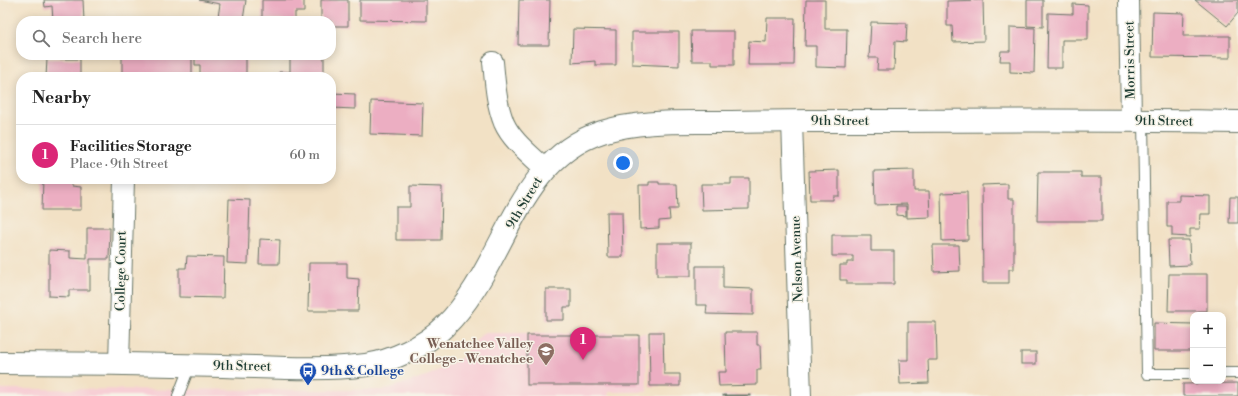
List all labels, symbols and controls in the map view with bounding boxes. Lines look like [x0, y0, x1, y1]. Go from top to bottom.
search box [16, 16, 336, 60]
street label: Morris Street [1121, 20, 1139, 99]
icon: search [30, 27, 52, 49]
text: Search here [62, 29, 142, 48]
text: Nearby [32, 87, 91, 109]
street label: 9th Street [1135, 112, 1194, 130]
street label: 9th Street [811, 113, 870, 129]
text: Facilities Storage [70, 137, 192, 156]
text: 1 [42, 147, 48, 163]
text: 60 m [289, 147, 320, 163]
your location [613, 153, 633, 173]
text: Place · 9th Street [70, 156, 168, 172]
street label: 9th Street [502, 174, 546, 232]
street label: Nelson Avenue [787, 215, 806, 302]
street label: College Court [112, 230, 130, 311]
map controls [1190, 312, 1226, 384]
button: + [1190, 312, 1226, 348]
pin: 1 [570, 327, 596, 360]
place label: Wenatchee Valley College - Wenatchee [410, 336, 533, 367]
school or university icon: Wenatchee Valley College - Wenatchee [536, 341, 556, 366]
button: − [1190, 348, 1226, 384]
street label: 9th Street [213, 357, 272, 375]
bus stop icon: 9th & College [298, 361, 318, 386]
place label: 9th & College [321, 363, 404, 379]

